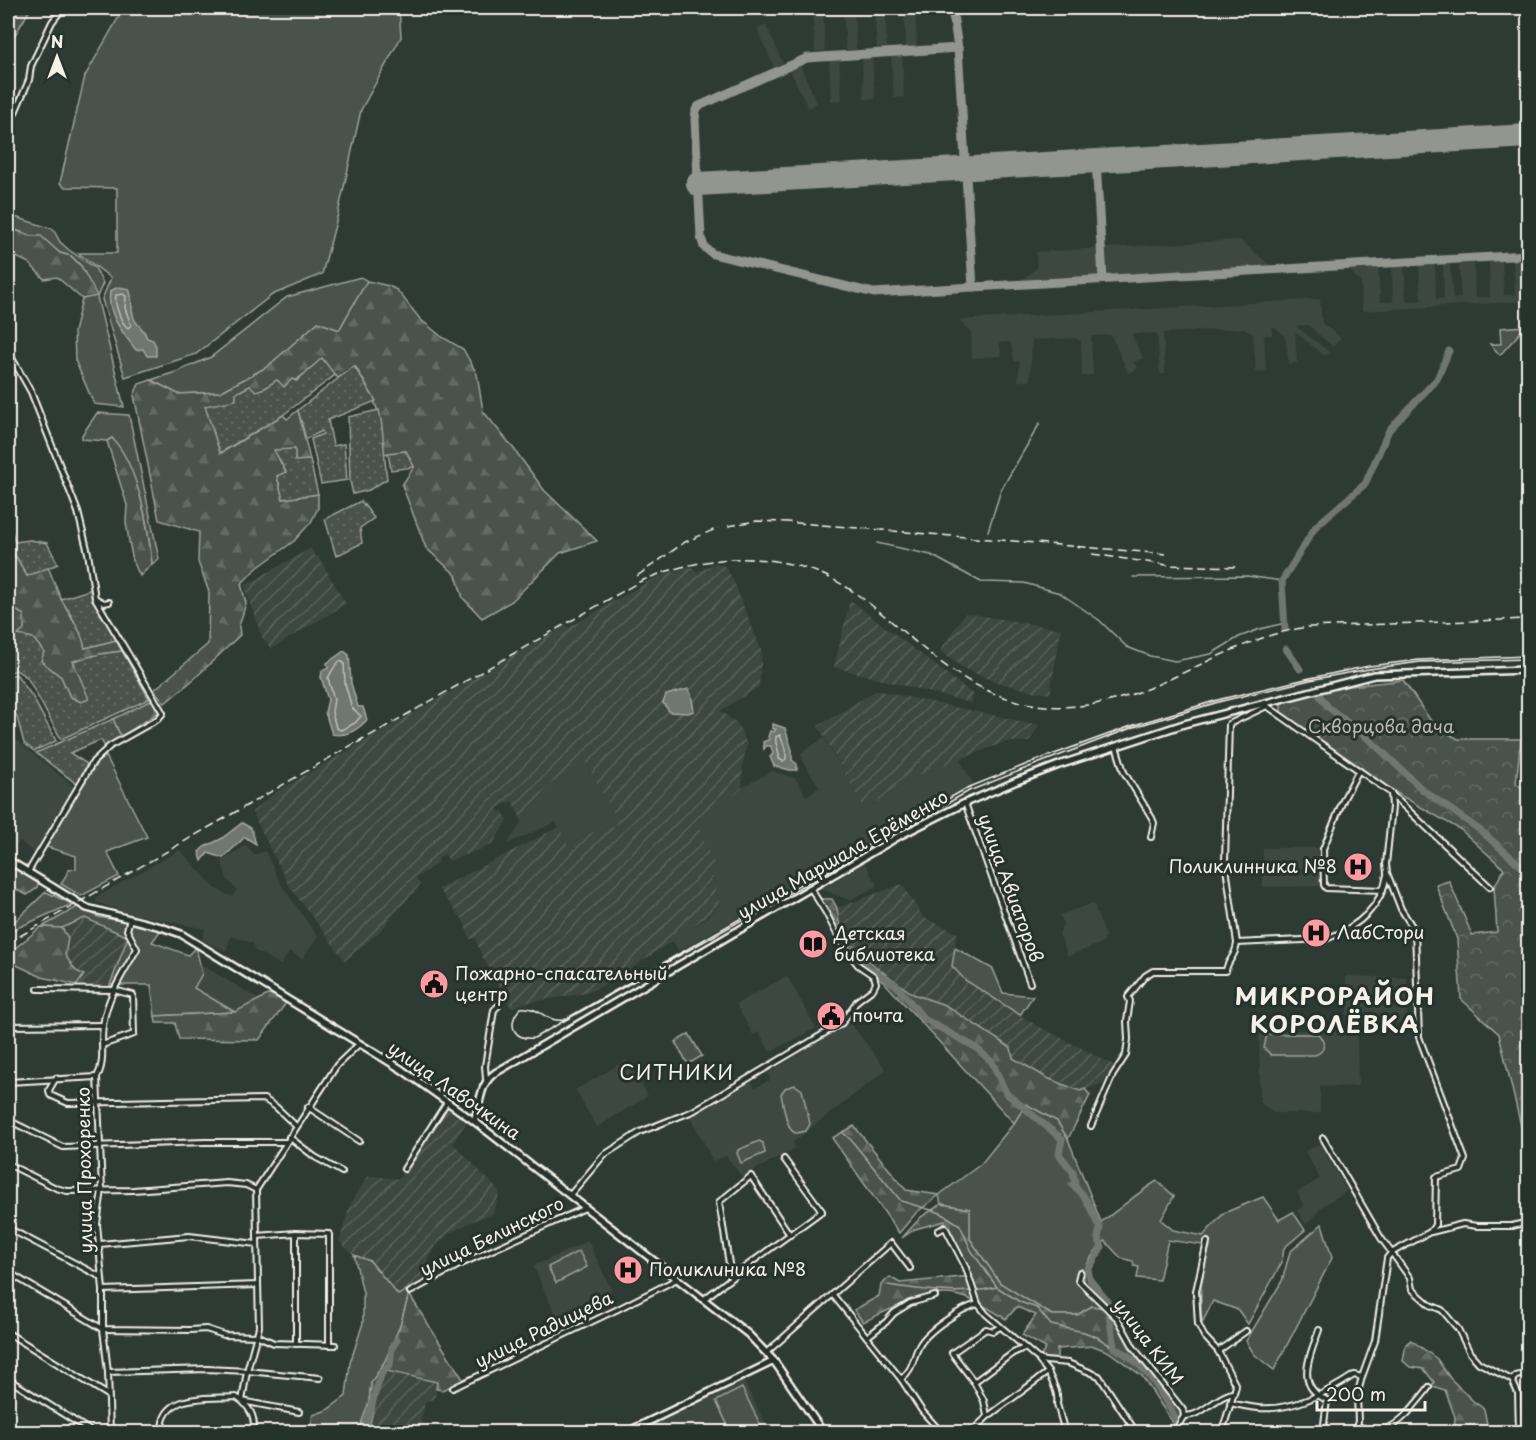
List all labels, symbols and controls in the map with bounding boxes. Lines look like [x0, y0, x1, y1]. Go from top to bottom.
north arrow [27, 27, 87, 87]
text: N [51, 29, 63, 53]
park label: Скворцова дача [1308, 712, 1455, 739]
street label: улица Маршала Ерёменко [732, 782, 953, 925]
street label: улица Авиаторов [972, 809, 1051, 966]
hospital icon: Поликлинника №8 [1342, 851, 1374, 883]
place label: Поликлинника №8 [1169, 852, 1337, 879]
hospital icon: ЛабСтори [1300, 917, 1332, 949]
place label: ЛабСтори [1337, 918, 1424, 945]
place label: Детская библиотека [833, 919, 936, 967]
library icon: Детская библиотека [797, 928, 829, 960]
place label: Пожарно-спасательный центр [455, 959, 668, 1007]
public building icon: Пожарно-спасательный центр [418, 968, 450, 1000]
district label: МИКРОРАЙОН КОРОЛЁВКА [1235, 977, 1435, 1041]
public building icon: почта [815, 1000, 847, 1032]
place label: почта [852, 1001, 904, 1028]
street label: улица Лавочкина [383, 1034, 527, 1146]
district label: СИТНИКИ [619, 1057, 735, 1087]
street label: улица Прохоренко [69, 1087, 98, 1254]
street label: улица Белинского [415, 1189, 568, 1282]
hospital icon: Поликлиника №8 [612, 1254, 644, 1286]
place label: Поликлиника №8 [649, 1255, 806, 1282]
street label: улица Радищева [470, 1283, 618, 1374]
street label: улица КИМ [1108, 1292, 1191, 1390]
scale bar [1317, 1374, 1425, 1412]
text: 200 m [1326, 1380, 1386, 1407]

